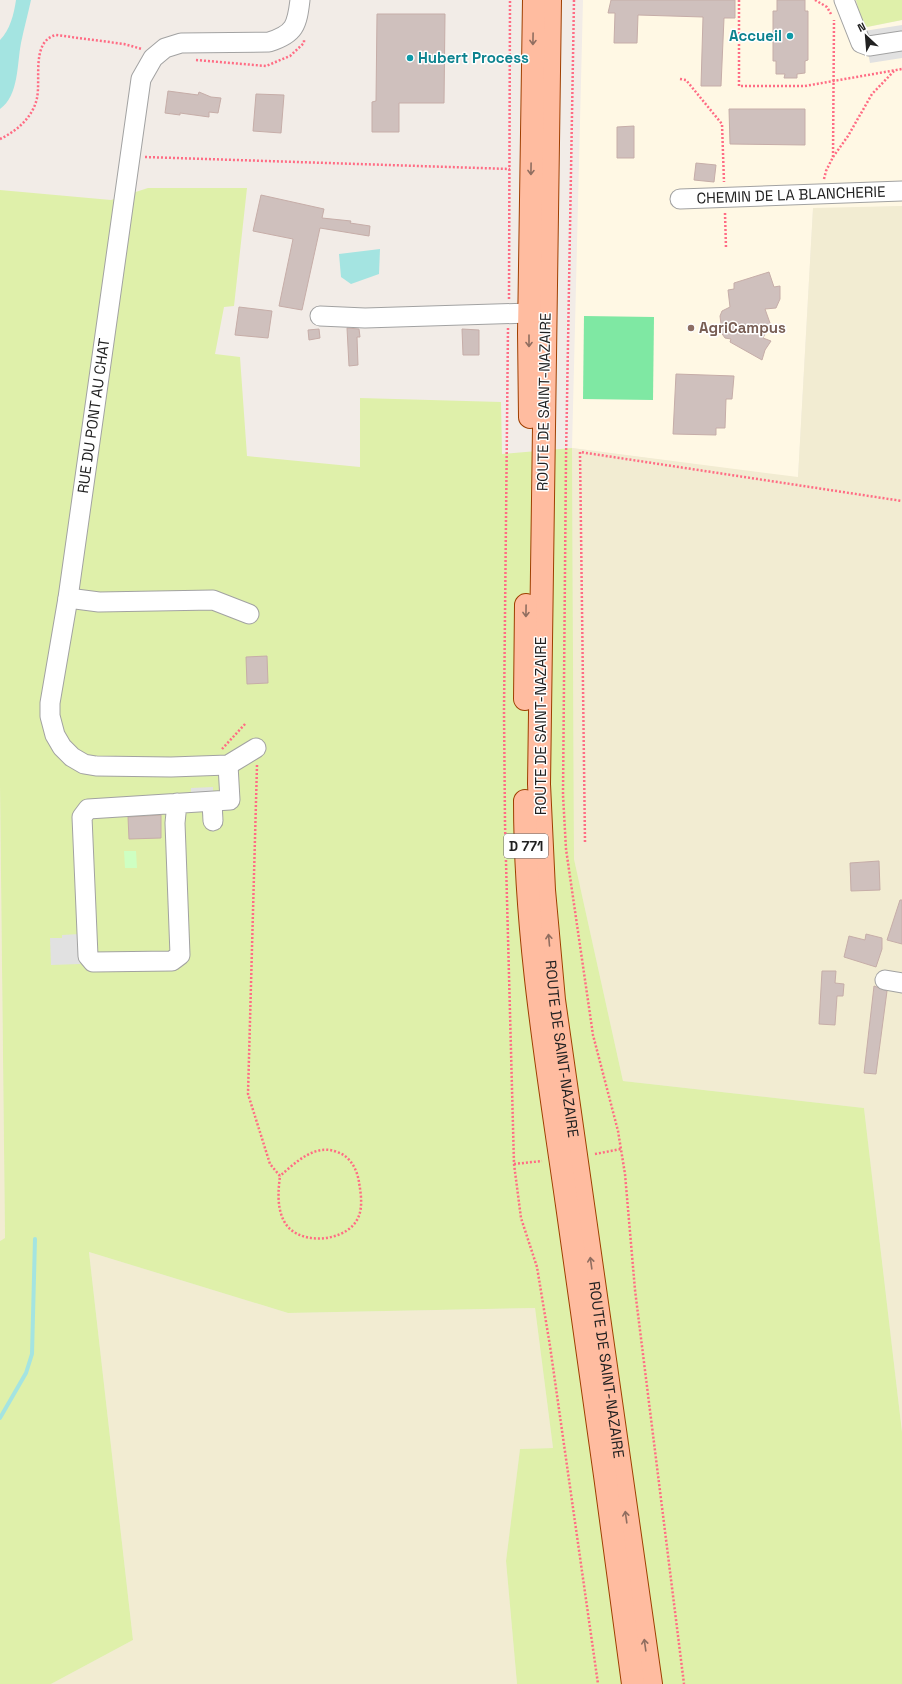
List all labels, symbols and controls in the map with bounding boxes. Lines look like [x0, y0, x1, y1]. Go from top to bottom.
north arrow [846, 16, 886, 56]
text: N [855, 19, 868, 35]
place label: Accueil [729, 26, 782, 45]
marker: Accueil [785, 31, 795, 41]
one-way arrow [530, 32, 537, 45]
place label: Hubert Process [418, 48, 529, 67]
marker: Hubert Process [405, 53, 415, 63]
one-way arrow [527, 162, 535, 175]
street label: CHEMIN DE LA BLANCHERIE [696, 182, 886, 207]
street label: ROUTE DE SAINT-NAZAIRE [532, 313, 555, 491]
place label: AgriCampus [699, 318, 786, 337]
marker: AgriCampus [686, 323, 696, 333]
one-way arrow [525, 334, 533, 347]
street label: RUE DU PONT AU CHAT [73, 337, 113, 495]
one-way arrow [522, 604, 530, 617]
street label: ROUTE DE SAINT-NAZAIRE [531, 637, 550, 815]
road number: D 771 [504, 834, 548, 858]
one-way arrow [545, 934, 552, 947]
street label: ROUTE DE SAINT-NAZAIRE [541, 959, 583, 1139]
one-way arrow [587, 1257, 595, 1270]
street label: ROUTE DE SAINT-NAZAIRE [585, 1280, 629, 1459]
one-way arrow [623, 1511, 630, 1524]
one-way arrow [641, 1639, 649, 1652]

